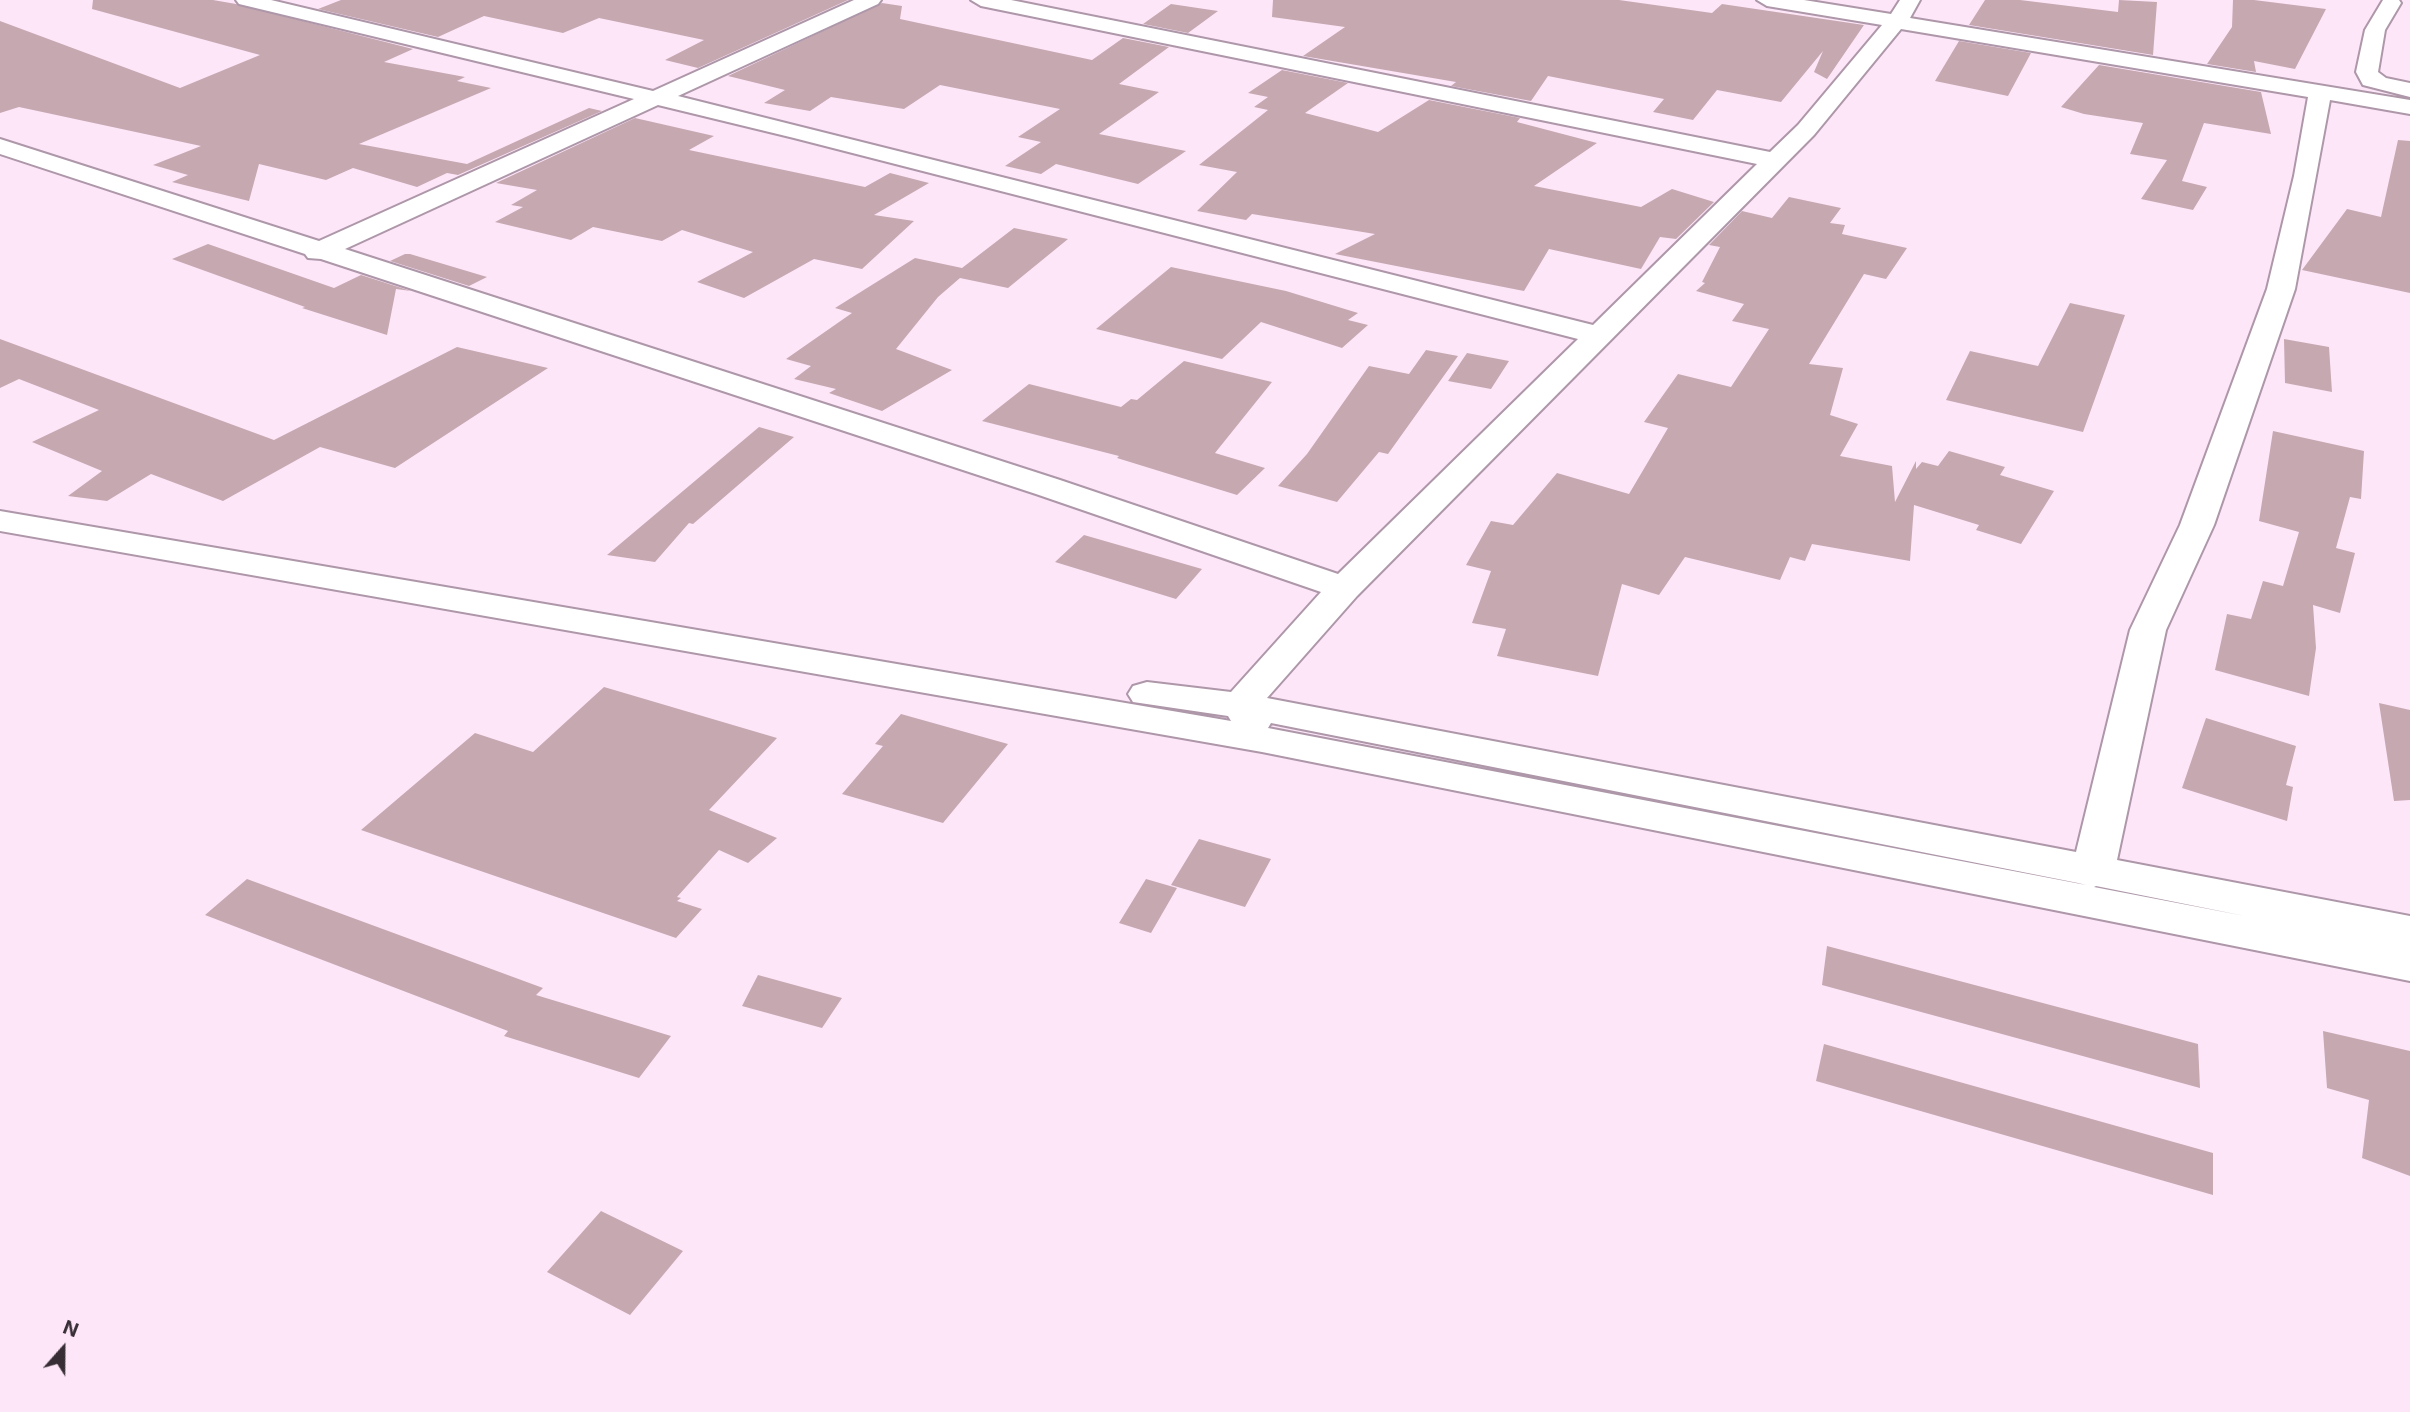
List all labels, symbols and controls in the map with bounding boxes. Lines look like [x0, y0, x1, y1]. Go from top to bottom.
north arrow [28, 1314, 98, 1384]
text: N [60, 1316, 82, 1342]

